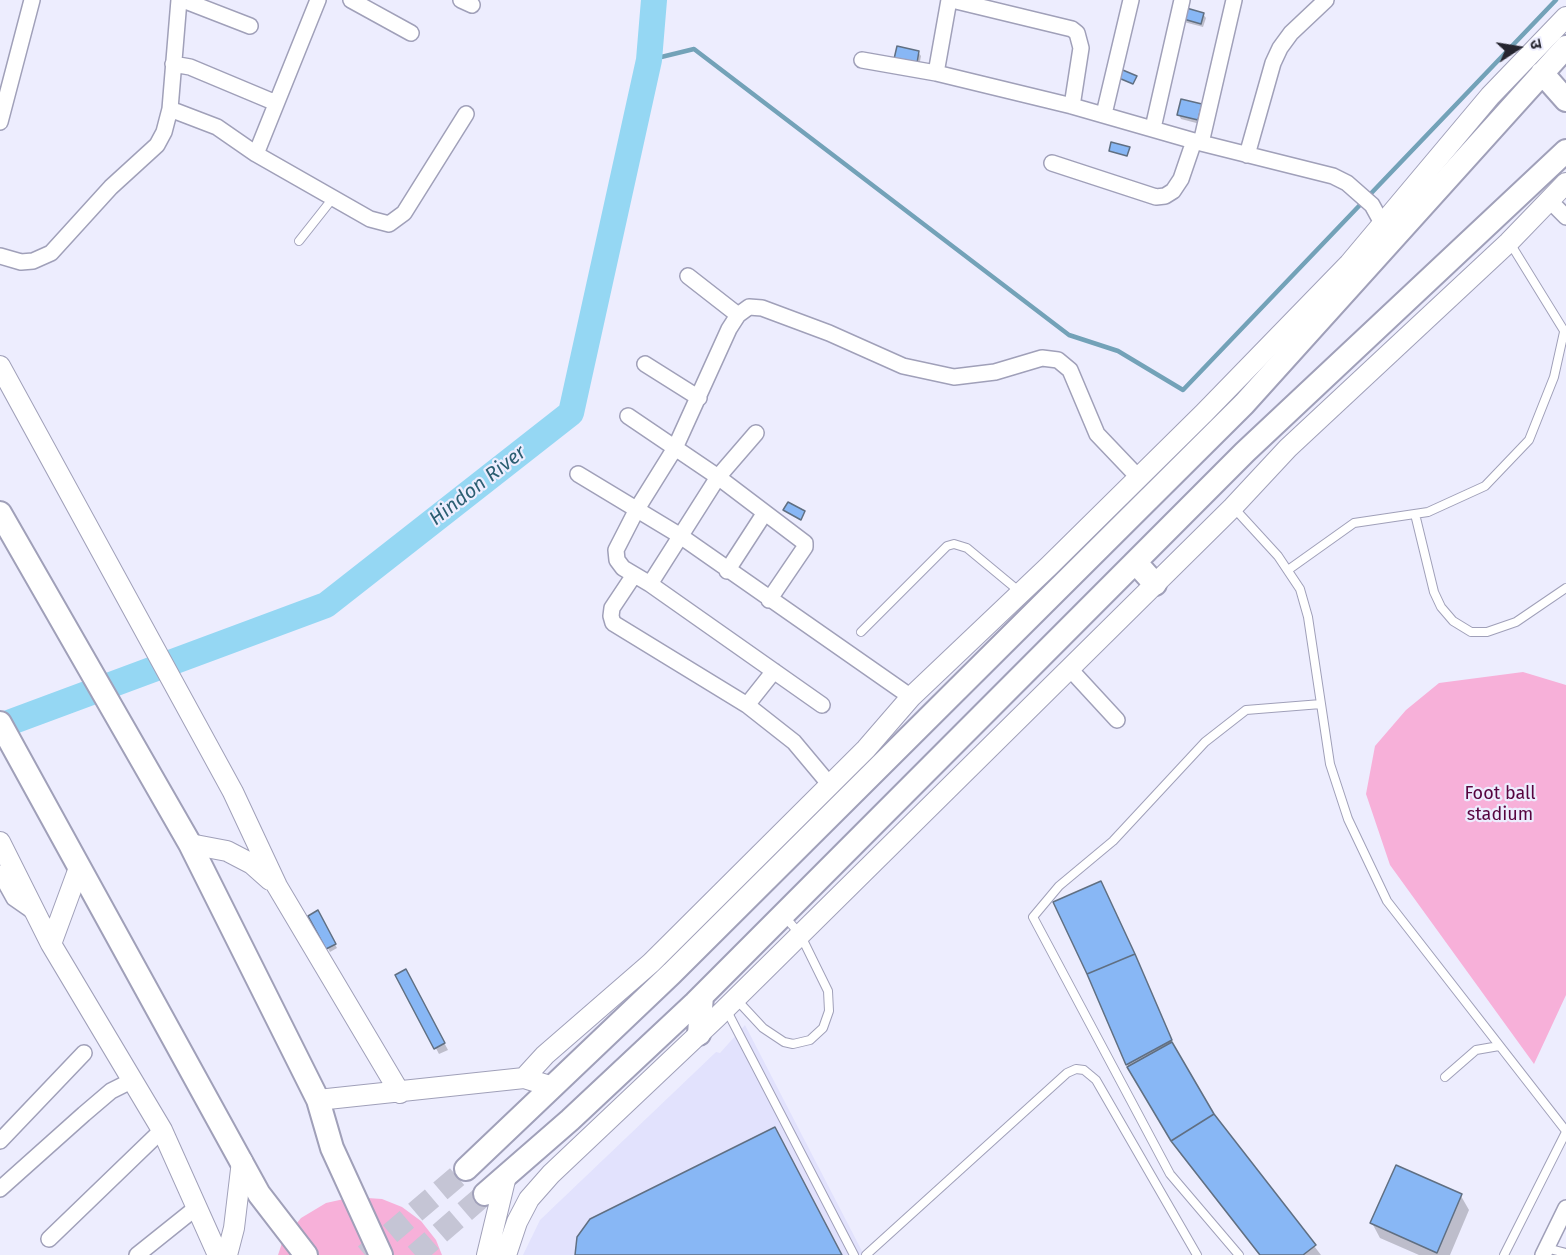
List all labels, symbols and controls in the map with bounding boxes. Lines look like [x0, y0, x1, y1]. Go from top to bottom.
north arrow [1488, 18, 1548, 78]
text: उ [1526, 38, 1546, 51]
water label: Hindon River [425, 441, 531, 531]
park label: Foot ball stadium [1464, 783, 1536, 826]

